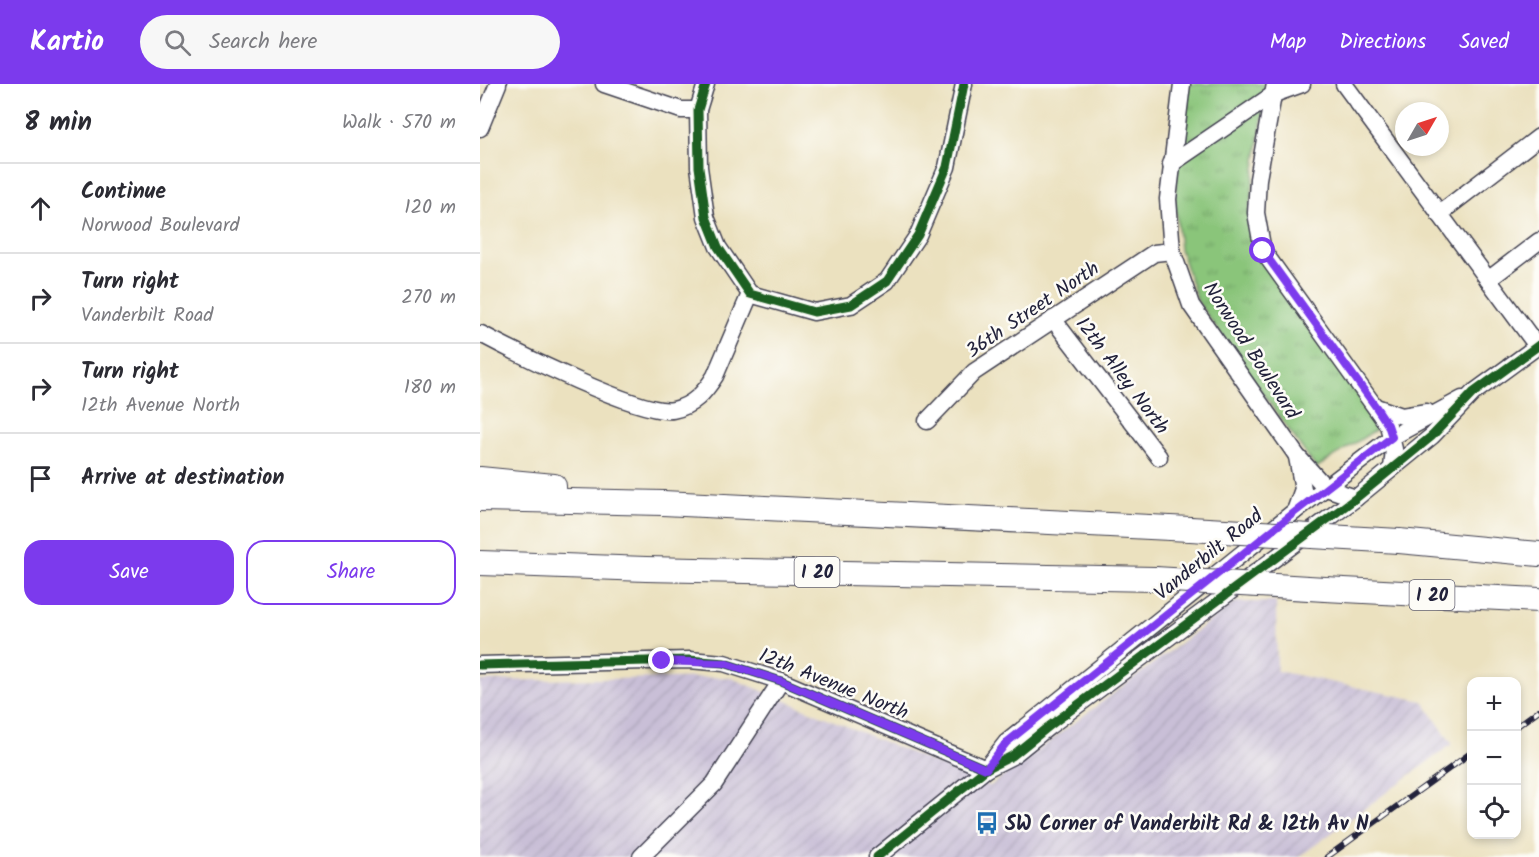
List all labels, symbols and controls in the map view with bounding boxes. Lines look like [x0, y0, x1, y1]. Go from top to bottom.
search box [140, 15, 560, 69]
text: Kartio [30, 20, 104, 65]
text: Search here [209, 25, 317, 60]
icon: search [161, 26, 194, 59]
text: Map [1270, 26, 1306, 59]
text: Directions [1339, 26, 1426, 59]
text: Saved [1459, 26, 1509, 59]
text: 8 min [24, 102, 92, 144]
north arrow [1395, 102, 1449, 156]
text: Walk · 570 m [342, 107, 456, 139]
text: Continue [81, 175, 166, 210]
icon: ahead [24, 192, 57, 225]
text: 120 m [404, 192, 456, 224]
text: Norwood Boulevard [81, 210, 240, 242]
route start [1249, 237, 1275, 263]
street label: 36th Street North [960, 254, 1107, 367]
text: Turn right [81, 265, 179, 300]
street label: Norwood Boulevard [1194, 276, 1307, 427]
icon: right [24, 282, 57, 315]
text: 270 m [401, 282, 456, 314]
text: Vanderbilt Road [81, 300, 213, 332]
street label: 12th Alley North [1066, 311, 1176, 442]
text: Turn right [81, 355, 179, 390]
icon: right [24, 372, 57, 405]
text: 180 m [404, 372, 456, 404]
text: 12th Avenue North [81, 390, 240, 422]
text: Arrive at destination [81, 461, 284, 496]
icon: arrive [24, 462, 57, 495]
street label: Vanderbilt Road [1148, 501, 1272, 610]
button: Save [24, 540, 234, 605]
button: Share [246, 540, 456, 605]
road number: I 20 [794, 557, 840, 587]
road number: I 20 [1410, 580, 1454, 610]
street label: 12th Avenue North [754, 640, 913, 729]
route end [648, 647, 674, 673]
map controls [1467, 677, 1521, 839]
button: + [1467, 677, 1521, 731]
button: − [1467, 731, 1521, 785]
button: locate [1467, 785, 1521, 839]
place label: SW Corner of Vanderbilt Rd & 12th Av N [1005, 809, 1369, 841]
bus stop icon: SW Corner of Vanderbilt Rd & 12th Av N [974, 810, 1000, 836]

